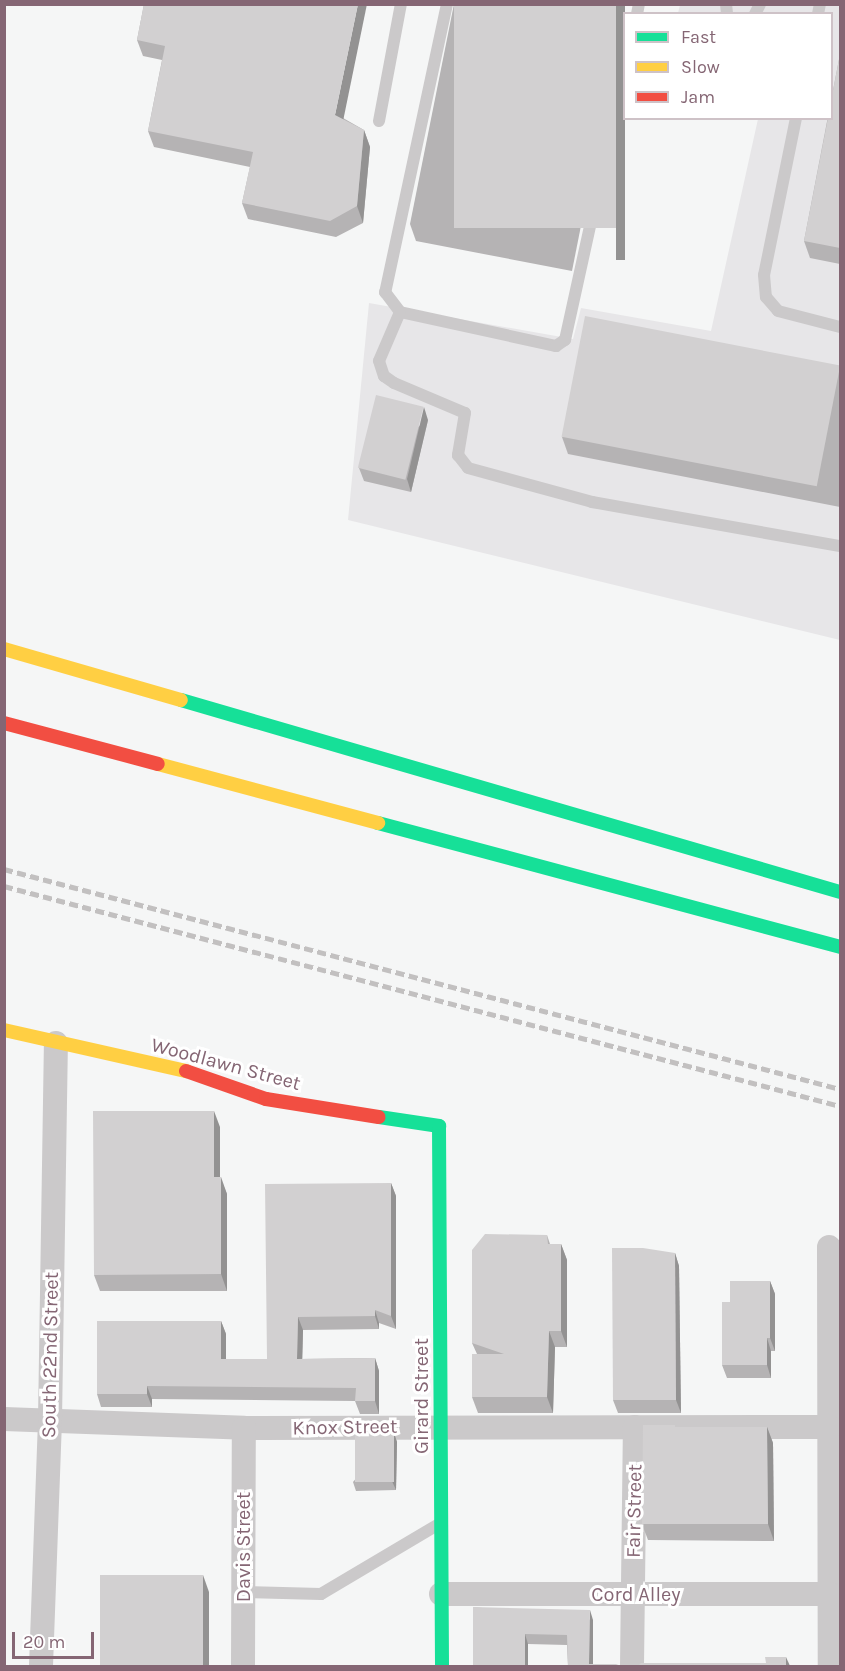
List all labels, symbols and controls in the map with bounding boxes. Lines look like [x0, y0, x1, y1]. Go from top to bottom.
legend [623, 12, 833, 120]
text: Fast [681, 26, 716, 48]
text: Slow [681, 56, 720, 78]
text: Jam [681, 86, 715, 108]
street label: Woodlawn Street [149, 1033, 303, 1095]
street label: South 22nd Street [37, 1272, 63, 1438]
street label: Girard Street [409, 1338, 433, 1454]
street label: Knox Street [292, 1414, 398, 1440]
street label: Fair Street [621, 1464, 647, 1558]
street label: Davis Street [231, 1492, 255, 1602]
street label: Cord Alley [591, 1582, 681, 1606]
scale bar [15, 1620, 98, 1658]
text: 20 m [23, 1631, 65, 1653]

